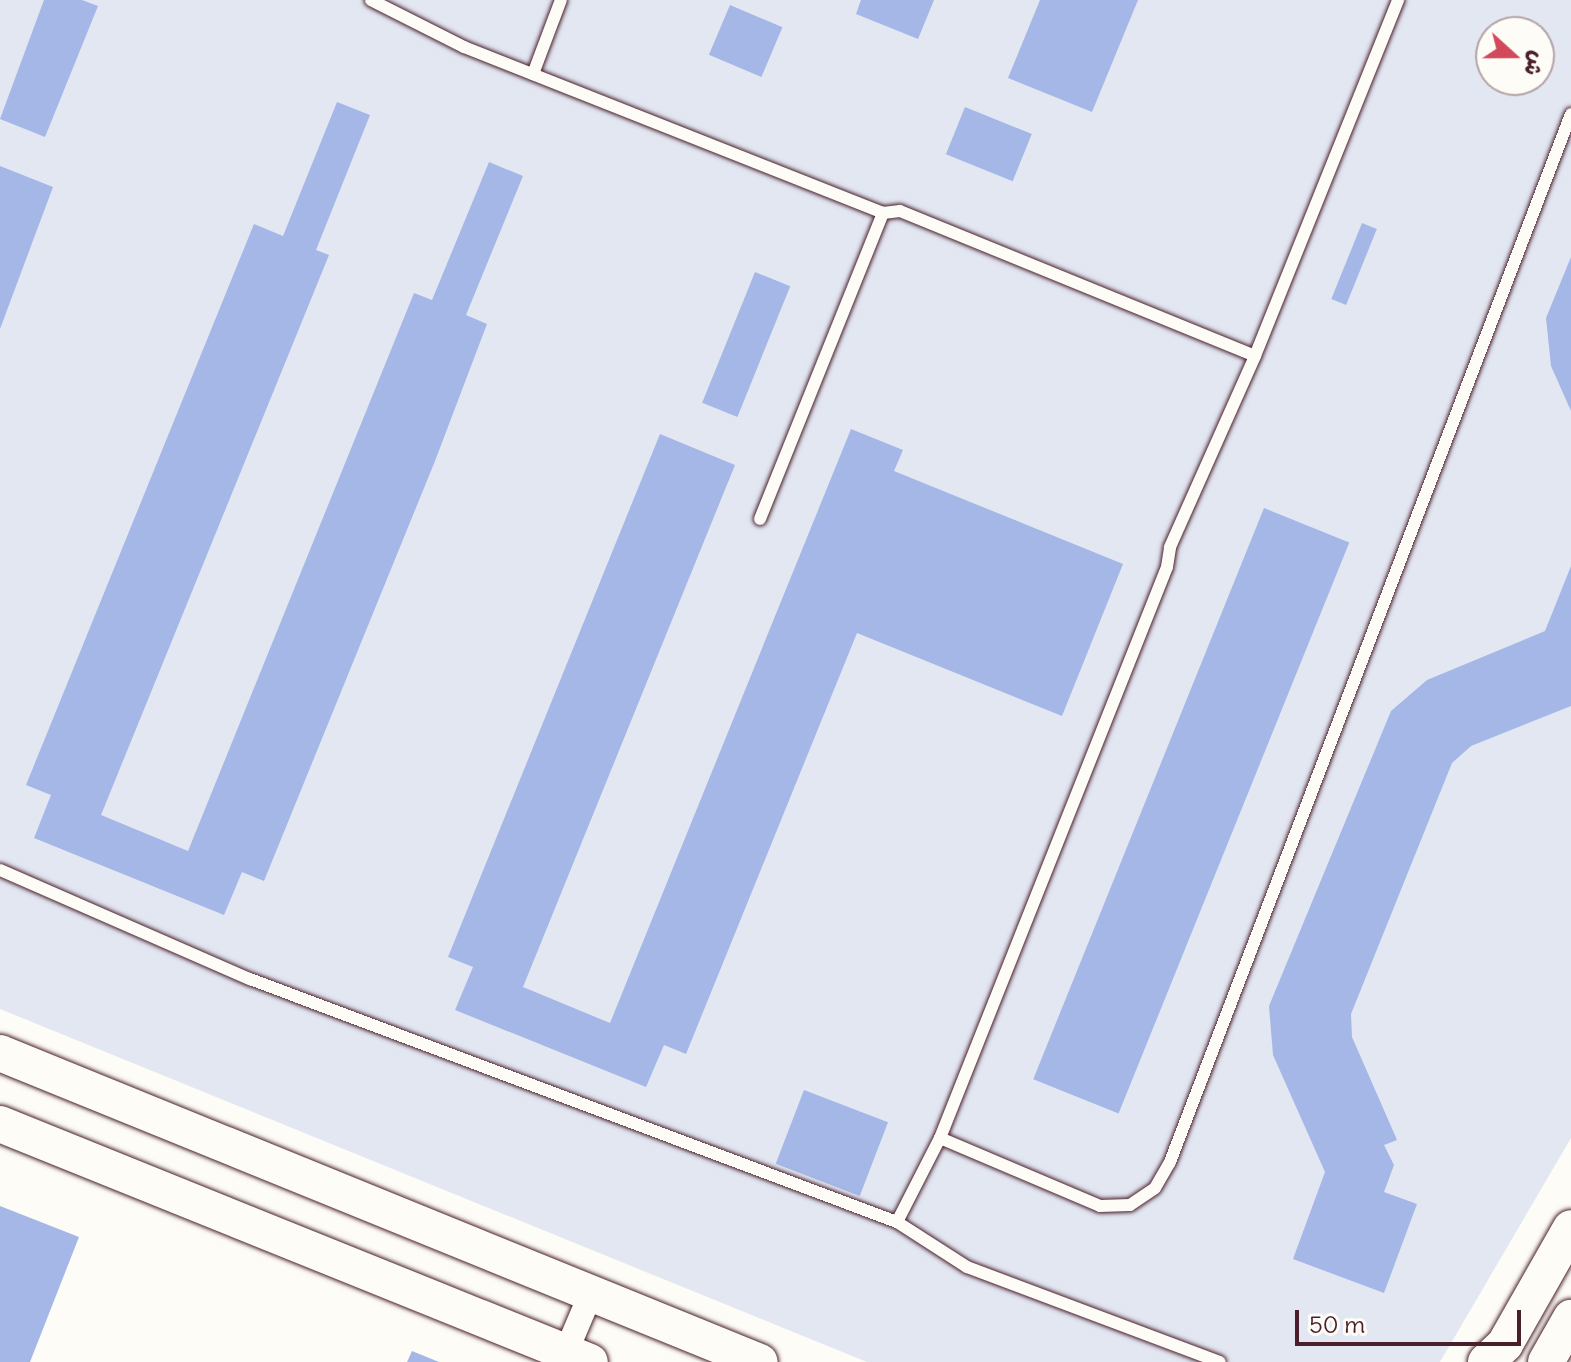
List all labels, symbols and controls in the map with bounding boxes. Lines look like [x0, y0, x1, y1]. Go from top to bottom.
north arrow [1475, 16, 1555, 96]
text: ش [1518, 48, 1553, 80]
scale bar [1299, 1294, 1525, 1344]
text: 50 m [1309, 1309, 1365, 1339]

